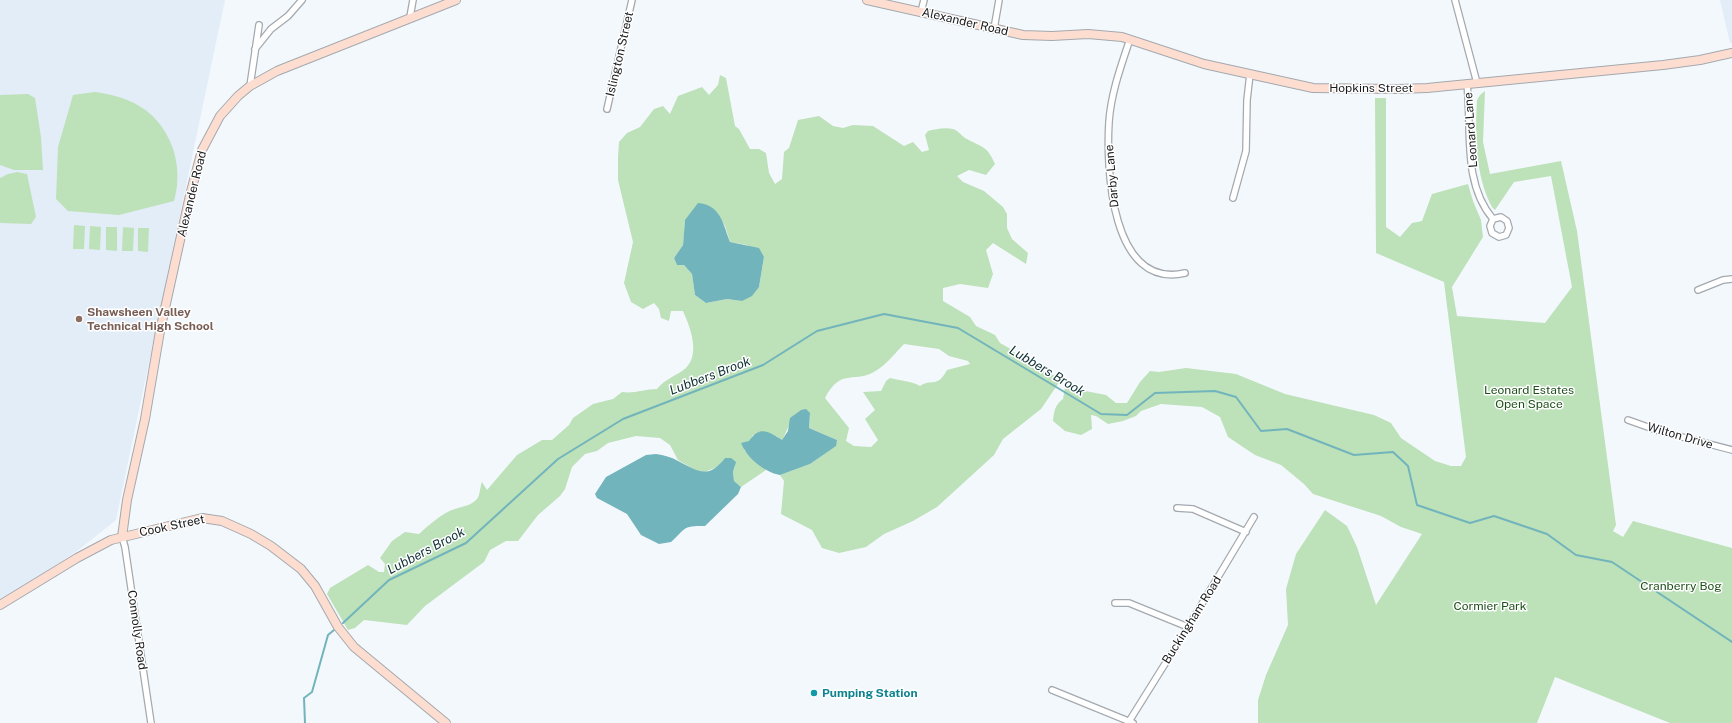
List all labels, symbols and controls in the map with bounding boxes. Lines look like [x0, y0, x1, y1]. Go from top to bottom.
street label: Alexander Road [920, 5, 1010, 39]
street label: Islington Street [603, 10, 637, 98]
street label: Hopkins Street [1329, 81, 1413, 95]
street label: Leonard Lane [1461, 92, 1481, 168]
street label: Darby Lane [1102, 144, 1122, 208]
street label: Alexander Road [174, 149, 210, 239]
place label: Shawsheen Valley Technical High School [87, 305, 214, 333]
marker: Shawsheen Valley Technical High School [74, 314, 84, 324]
water label: Lubbers Brook [1006, 342, 1088, 400]
water label: Lubbers Brook [667, 353, 753, 399]
park label: Leonard Estates Open Space [1484, 383, 1574, 411]
street label: Wilton Drive [1646, 420, 1714, 452]
street label: Cook Street [138, 512, 206, 540]
water label: Lubbers Brook [385, 524, 467, 578]
street label: Buckingham Road [1159, 573, 1225, 667]
park label: Cranberry Bog [1640, 579, 1722, 593]
street label: Connolly Road [124, 589, 150, 671]
park label: Cormier Park [1453, 599, 1527, 613]
place label: Pumping Station [822, 686, 918, 700]
marker: Pumping Station [809, 688, 819, 698]

